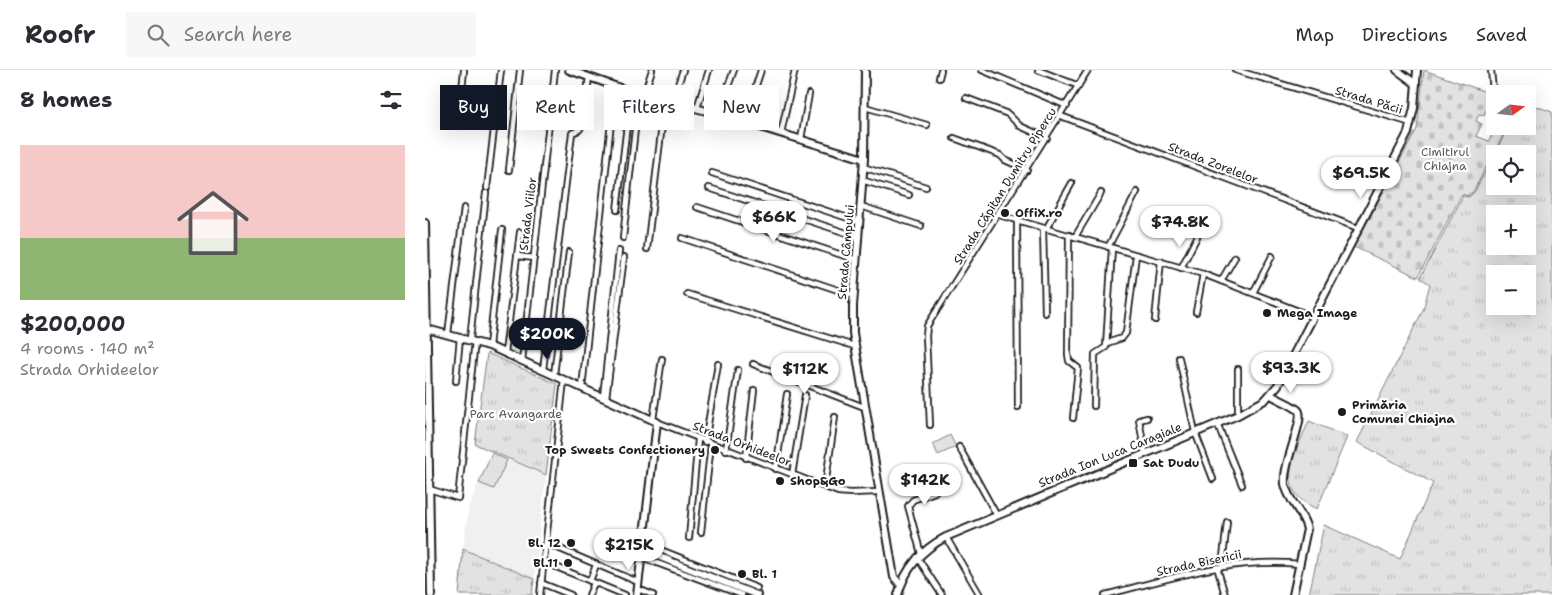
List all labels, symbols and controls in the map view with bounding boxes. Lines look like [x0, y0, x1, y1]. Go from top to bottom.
search box [126, 12, 476, 57]
text: Roofr [25, 19, 96, 51]
icon: search [144, 21, 172, 49]
text: Search here [184, 22, 292, 47]
text: Map [1296, 23, 1334, 47]
text: Directions [1362, 23, 1448, 47]
text: Saved [1476, 23, 1527, 47]
street label: Strada Păcii [1333, 82, 1405, 118]
chip: Buy [440, 85, 507, 130]
chip: Rent [517, 85, 594, 130]
chip: Filters [604, 85, 694, 130]
chip: New [704, 85, 779, 130]
north arrow [1486, 85, 1536, 135]
map controls [1486, 85, 1536, 315]
text: 8 homes [20, 86, 112, 114]
icon: filters [377, 86, 405, 114]
street label: Strada Căpitan Dumitru Pipercu [950, 104, 1060, 268]
street label: Strada Zorelelor [1166, 138, 1261, 188]
park label: Cimitirul Chiajna [1421, 144, 1469, 174]
button: locate [1486, 145, 1536, 195]
pin: $69.5K [1320, 156, 1402, 199]
text: $69.5K [1332, 162, 1390, 183]
street label: Strada Viilor [516, 176, 540, 252]
icon: home [168, 178, 258, 268]
pin: $66K [744, 200, 804, 243]
street label: Strada Câmpului [834, 204, 858, 300]
place label: OffiX.ro [1015, 205, 1063, 221]
button: + [1486, 205, 1536, 255]
text: $66K [752, 206, 796, 227]
pin: $74.8K [1139, 206, 1221, 248]
marker: OffiX.ro [999, 207, 1011, 219]
text: $74.8K [1151, 211, 1209, 232]
button: − [1486, 265, 1536, 315]
place label: Mega Image [1277, 305, 1357, 321]
marker: Mega Image [1261, 307, 1273, 319]
text: $200,000 [20, 310, 126, 338]
pin: $200K [512, 318, 582, 360]
text: $200K [520, 323, 574, 344]
text: 4 rooms · 140 m² [20, 338, 155, 359]
pin: $112K [770, 352, 840, 395]
pin: $93.3K [1250, 352, 1332, 394]
text: $93.3K [1262, 357, 1320, 378]
text: $112K [782, 358, 828, 379]
text: Strada Orhideelor [20, 359, 159, 380]
place label: Primăria Comunei Chiajna [1352, 397, 1455, 427]
park label: Parc Avangarde [470, 406, 562, 422]
marker: Primăria Comunei Chiajna [1336, 406, 1348, 418]
street label: Strada Orhideelor [690, 418, 794, 470]
street label: Strada Ion Luca Caragiale [1036, 419, 1184, 491]
place label: Top Sweets Confectionery [545, 442, 705, 458]
marker: Top Sweets Confectionery [709, 444, 721, 456]
place label: Sat Dudu [1143, 455, 1199, 471]
marker: Sat Dudu [1127, 457, 1139, 469]
pin: $142K [890, 464, 960, 506]
text: $142K [900, 469, 950, 490]
place label: Shop&Go [790, 473, 846, 489]
marker: Shop&Go [774, 475, 786, 487]
pin: $215K [594, 528, 664, 571]
text: $215K [604, 534, 654, 555]
place label: Bl. 12 [528, 535, 562, 551]
marker: Bl. 12 [565, 537, 577, 549]
street label: Strada Bisericii [1155, 546, 1243, 580]
place label: Bl.11 [533, 555, 558, 571]
marker: Bl.11 [562, 557, 574, 569]
place label: Bl. 1 [752, 566, 777, 582]
marker: Bl. 1 [736, 568, 748, 580]

